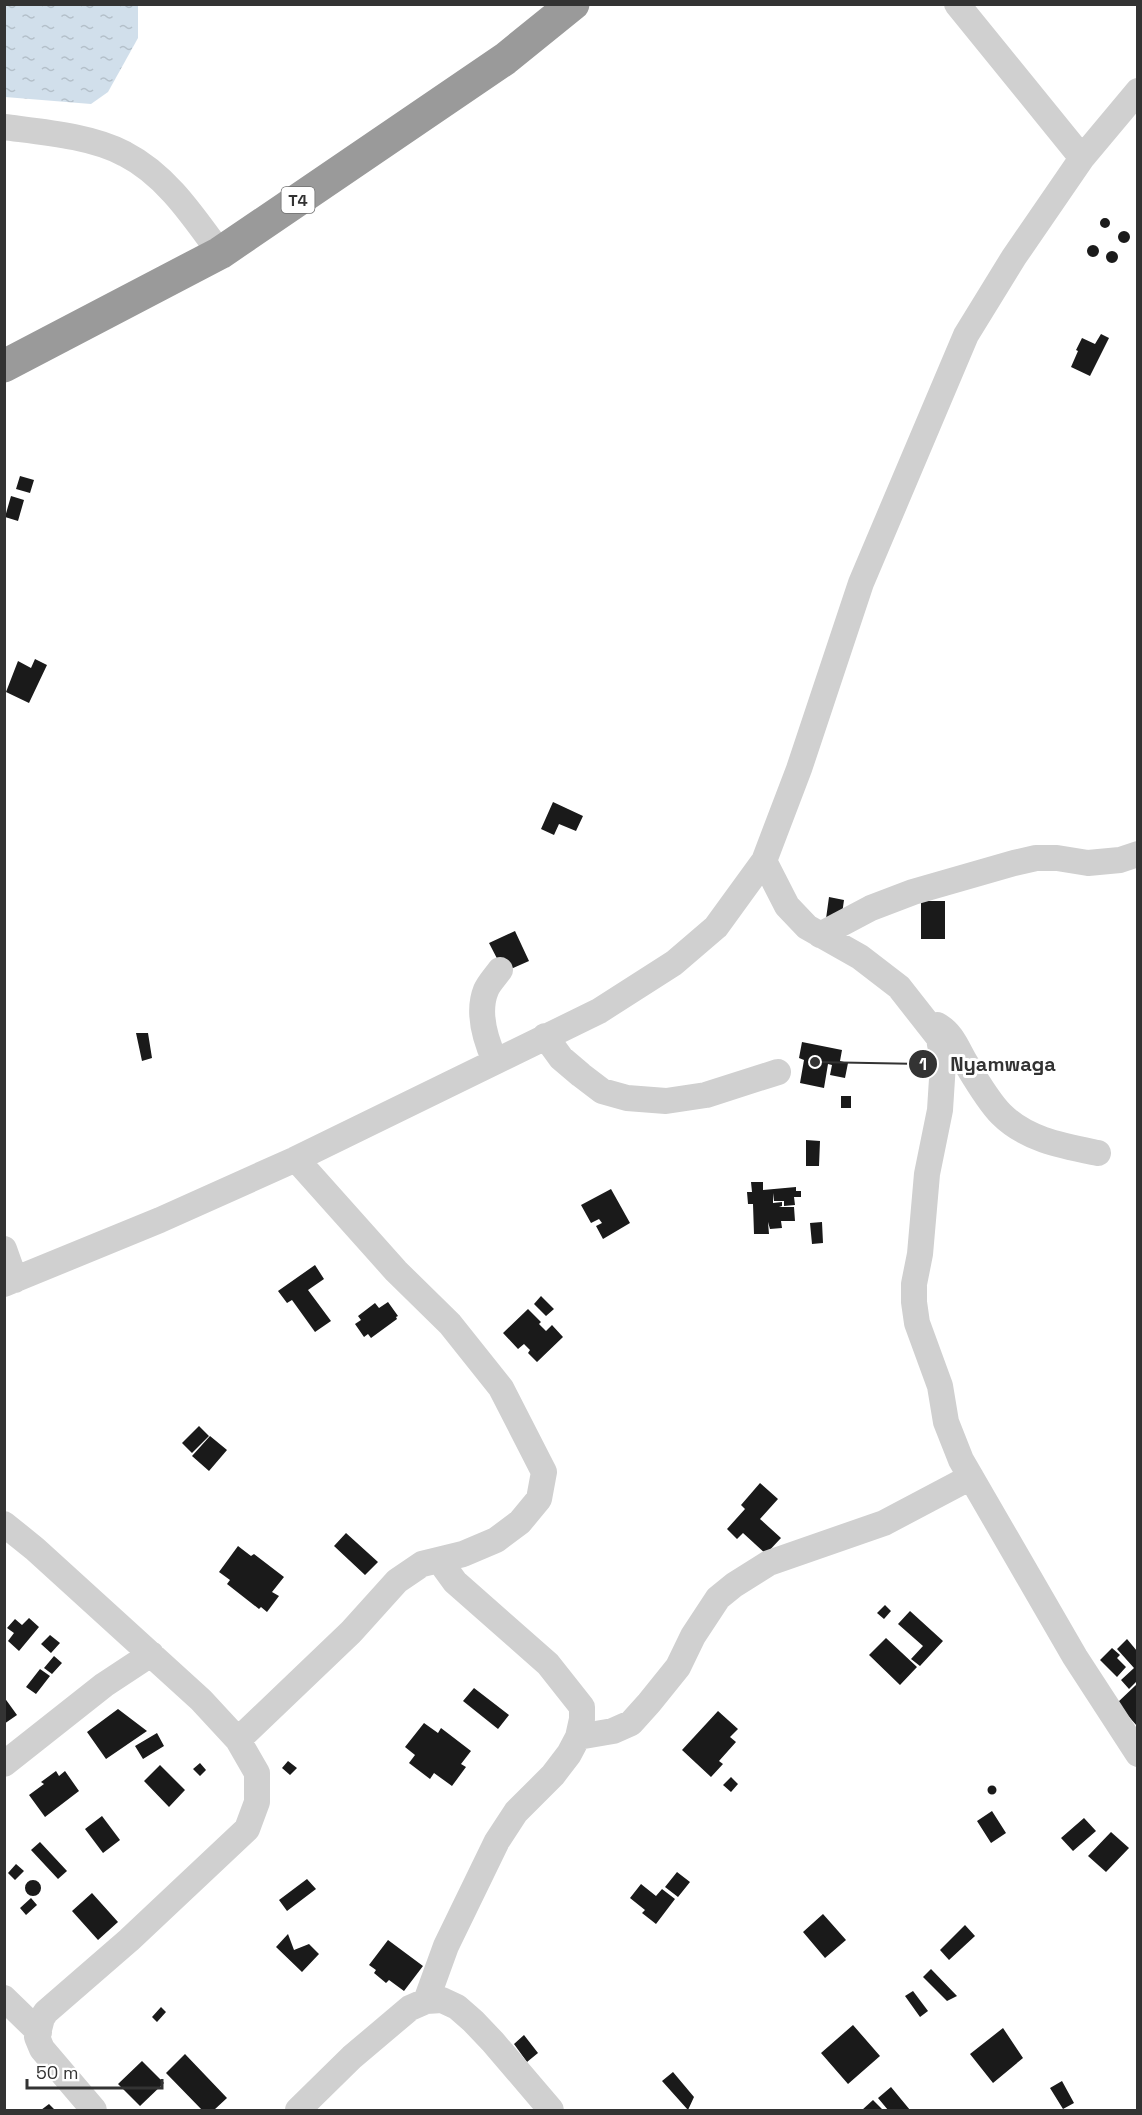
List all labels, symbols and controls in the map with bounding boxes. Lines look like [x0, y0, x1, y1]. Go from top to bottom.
road number: T4 [282, 187, 314, 213]
callout: Nyamwaga [908, 1045, 1068, 1083]
text: Nyamwaga [950, 1051, 1056, 1077]
text: 1 [919, 1052, 927, 1075]
scale bar [27, 2052, 162, 2090]
text: 50 m [36, 2061, 78, 2084]

